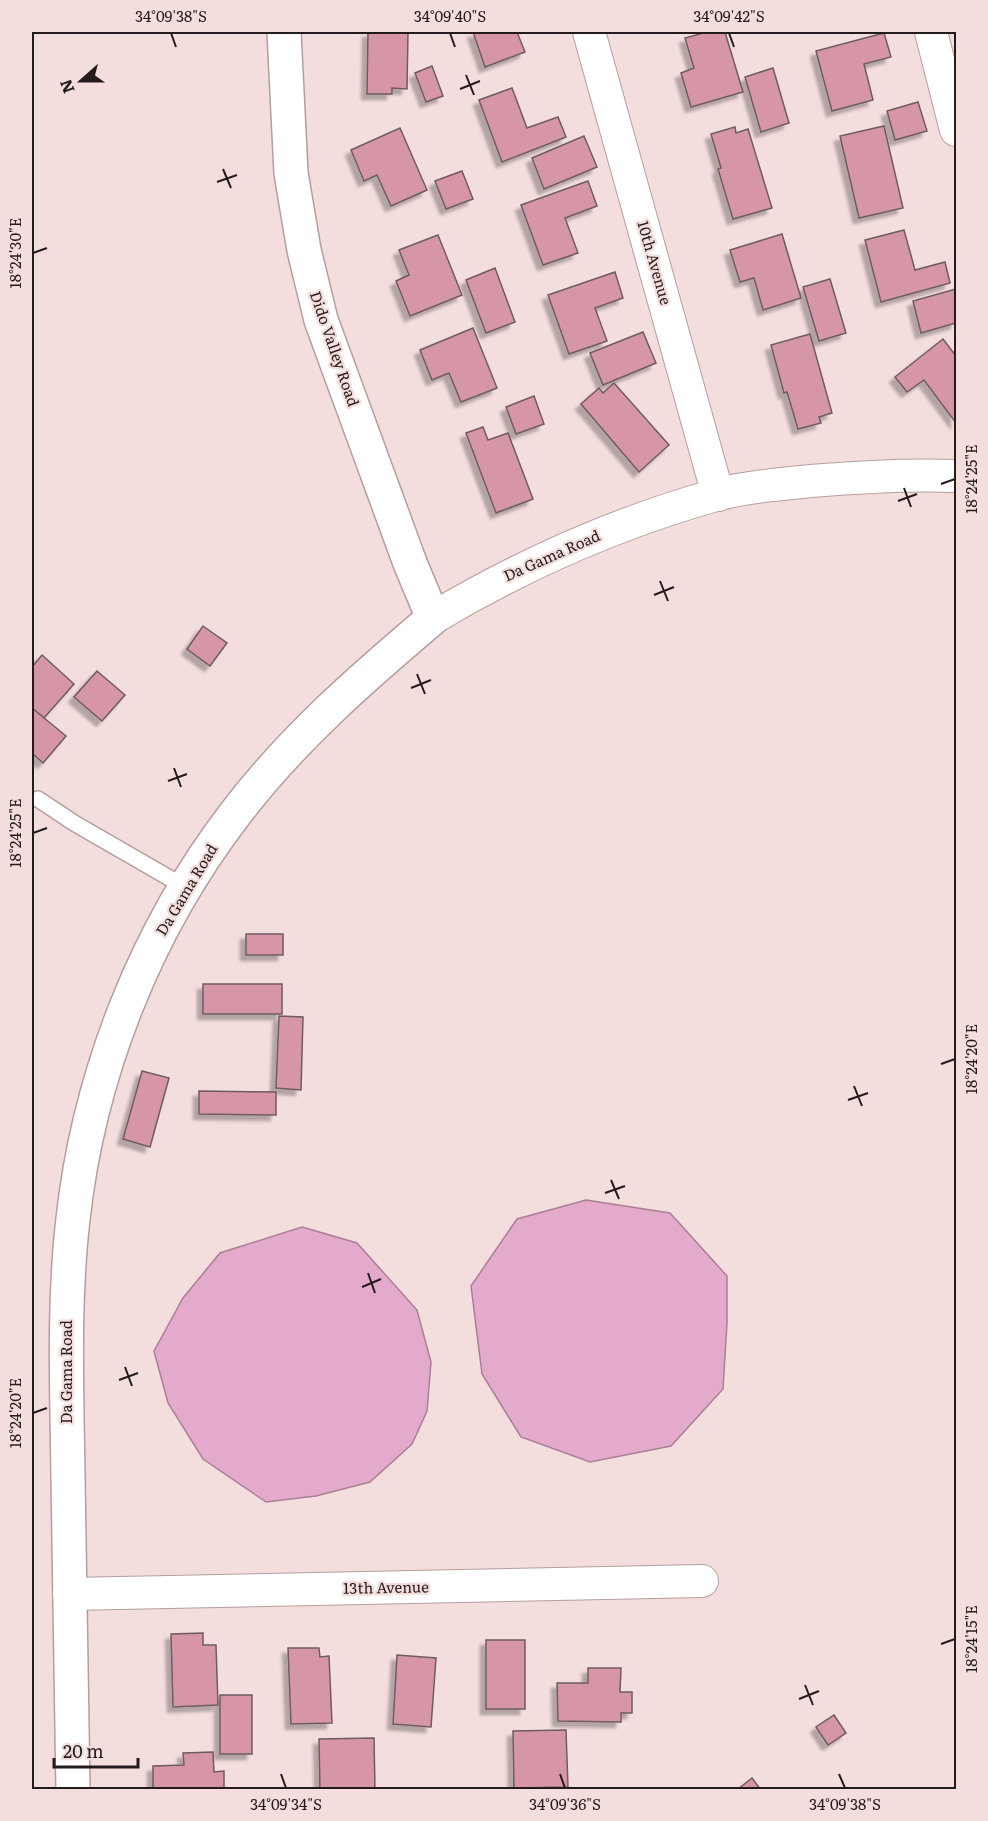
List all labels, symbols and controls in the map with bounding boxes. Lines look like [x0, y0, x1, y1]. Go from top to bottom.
text: 34°09'38"S [135, 4, 207, 27]
text: 34°09'40"S [414, 4, 486, 27]
text: 34°09'42"S [693, 4, 765, 27]
north arrow [51, 51, 111, 111]
text: N [52, 76, 80, 97]
text: 18°24'30"E [3, 218, 26, 288]
street label: 10th Avenue [632, 218, 678, 308]
street label: Dido Valley Road [305, 288, 366, 409]
text: 18°24'25"E [959, 444, 982, 514]
street label: Da Gama Road [499, 523, 603, 586]
text: 18°24'25"E [3, 798, 26, 868]
street label: Da Gama Road [149, 839, 222, 940]
text: 18°24'20"E [959, 1024, 982, 1094]
street label: Da Gama Road [54, 1320, 77, 1424]
text: 18°24'20"E [3, 1378, 26, 1448]
street label: 13th Avenue [343, 1574, 429, 1599]
text: 18°24'15"E [959, 1605, 982, 1673]
scale bar [54, 1731, 138, 1769]
text: 20 m [63, 1737, 104, 1764]
text: 34°09'34"S [250, 1792, 322, 1815]
text: 34°09'36"S [529, 1792, 601, 1815]
text: 34°09'38"S [809, 1792, 881, 1815]

